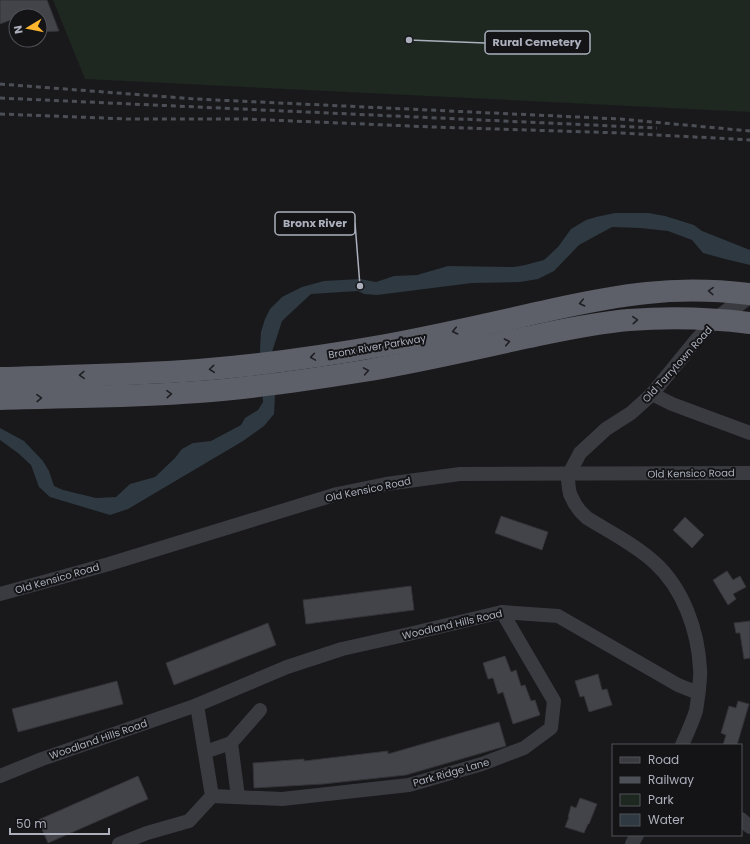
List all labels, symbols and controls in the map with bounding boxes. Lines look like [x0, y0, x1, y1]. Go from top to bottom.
north arrow [8, 8, 48, 48]
text: N [10, 24, 27, 35]
callout: Rural Cemetery [485, 31, 590, 54]
text: Rural Cemetery [493, 34, 581, 50]
callout: Bronx River [275, 212, 355, 235]
text: Bronx River [283, 215, 347, 231]
one-way arrow [708, 287, 714, 295]
one-way arrow [579, 299, 585, 307]
one-way arrow [632, 315, 638, 324]
street label: Old Tarrytown Road [639, 323, 716, 406]
one-way arrow [452, 326, 458, 334]
street label: Bronx River Parkway [327, 330, 427, 362]
one-way arrow [504, 338, 510, 346]
one-way arrow [310, 352, 316, 361]
one-way arrow [209, 364, 215, 373]
one-way arrow [363, 367, 369, 375]
one-way arrow [79, 371, 85, 379]
one-way arrow [166, 389, 172, 398]
one-way arrow [36, 394, 42, 402]
street label: Old Kensico Road [647, 465, 735, 482]
street label: Old Kensico Road [324, 473, 412, 506]
street label: Old Kensico Road [13, 559, 101, 598]
street label: Woodland Hills Road [400, 606, 504, 643]
street label: Woodland Hills Road [47, 716, 149, 763]
legend [612, 744, 742, 836]
text: Road [648, 751, 679, 768]
street label: Park Ridge Lane [411, 754, 491, 791]
text: Railway [648, 771, 694, 788]
text: Park [648, 791, 675, 808]
scale bar [10, 810, 109, 836]
text: Water [648, 811, 685, 828]
text: 50 m [16, 815, 47, 832]

